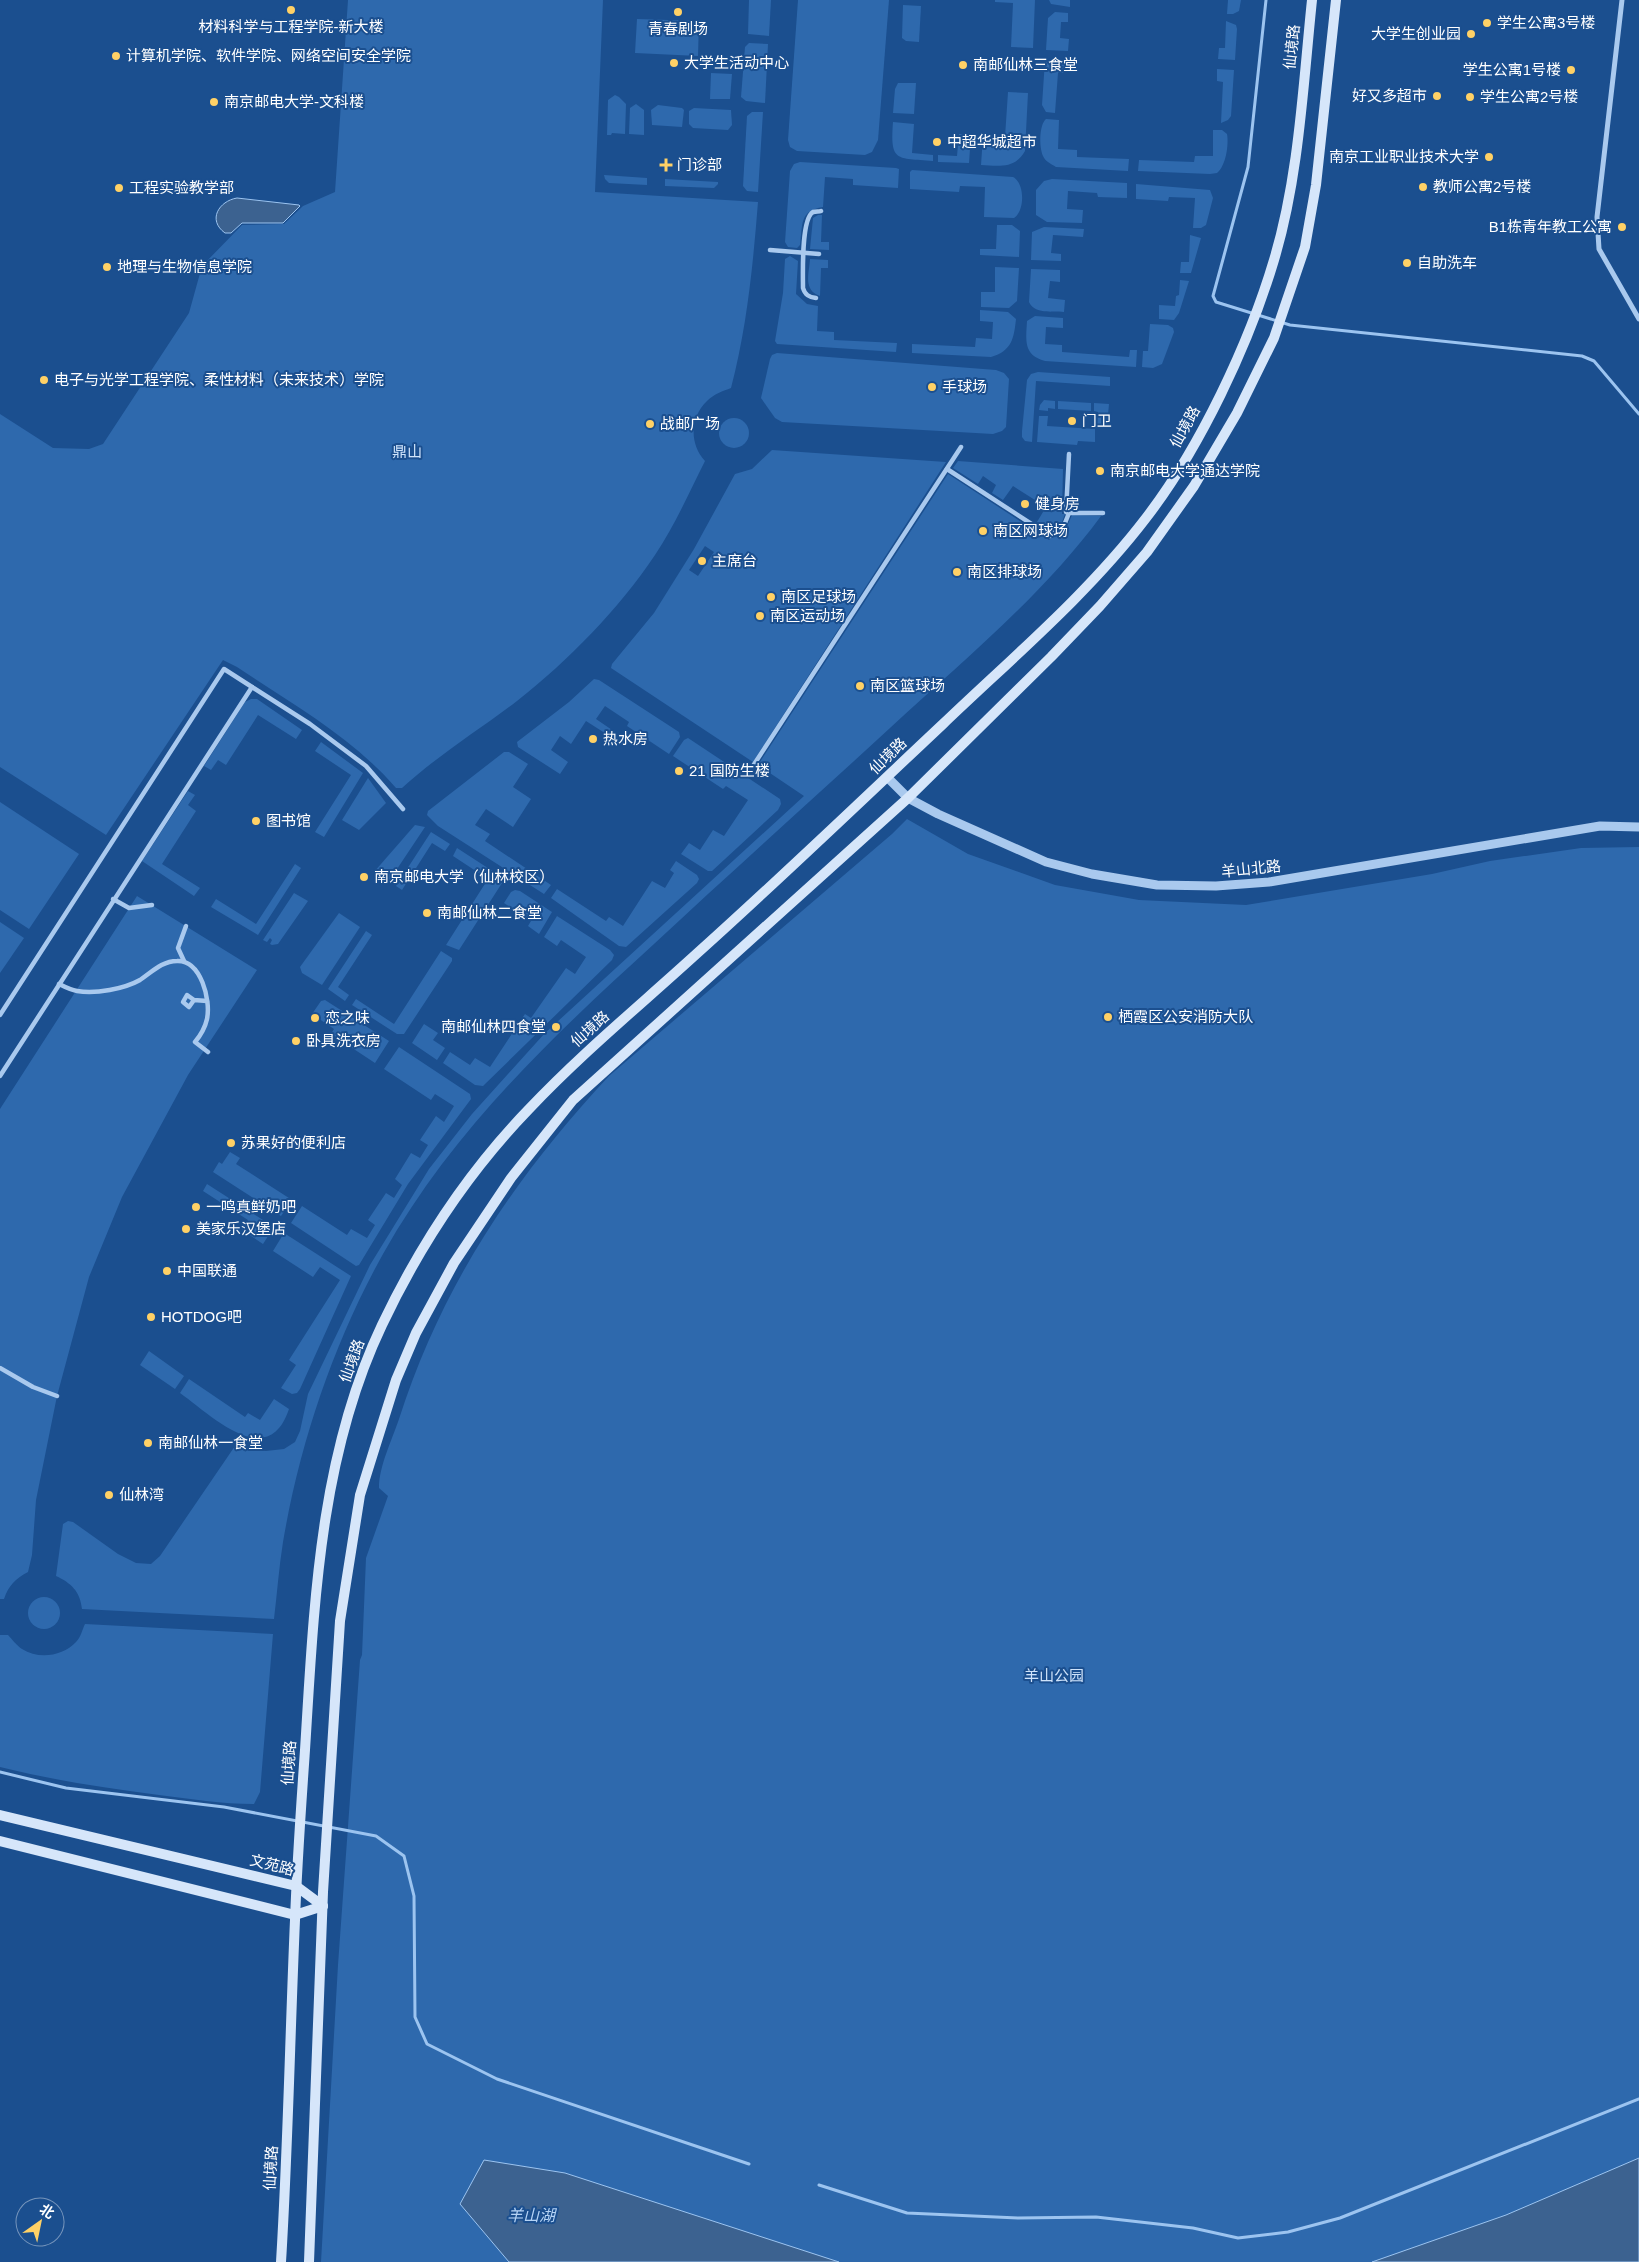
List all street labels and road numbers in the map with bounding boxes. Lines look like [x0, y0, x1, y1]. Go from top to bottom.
street label: 仙境路 [1281, 24, 1302, 70]
street label: 仙境路 [1166, 403, 1203, 451]
street label: 仙境路 [866, 734, 910, 777]
street label: 羊山北路 [1220, 857, 1282, 880]
street label: 仙境路 [567, 1007, 612, 1050]
street label: 仙境路 [336, 1337, 367, 1385]
street label: 仙境路 [278, 1740, 299, 1786]
street label: 文苑路 [248, 1851, 296, 1878]
street label: 仙境路 [261, 2145, 280, 2191]

